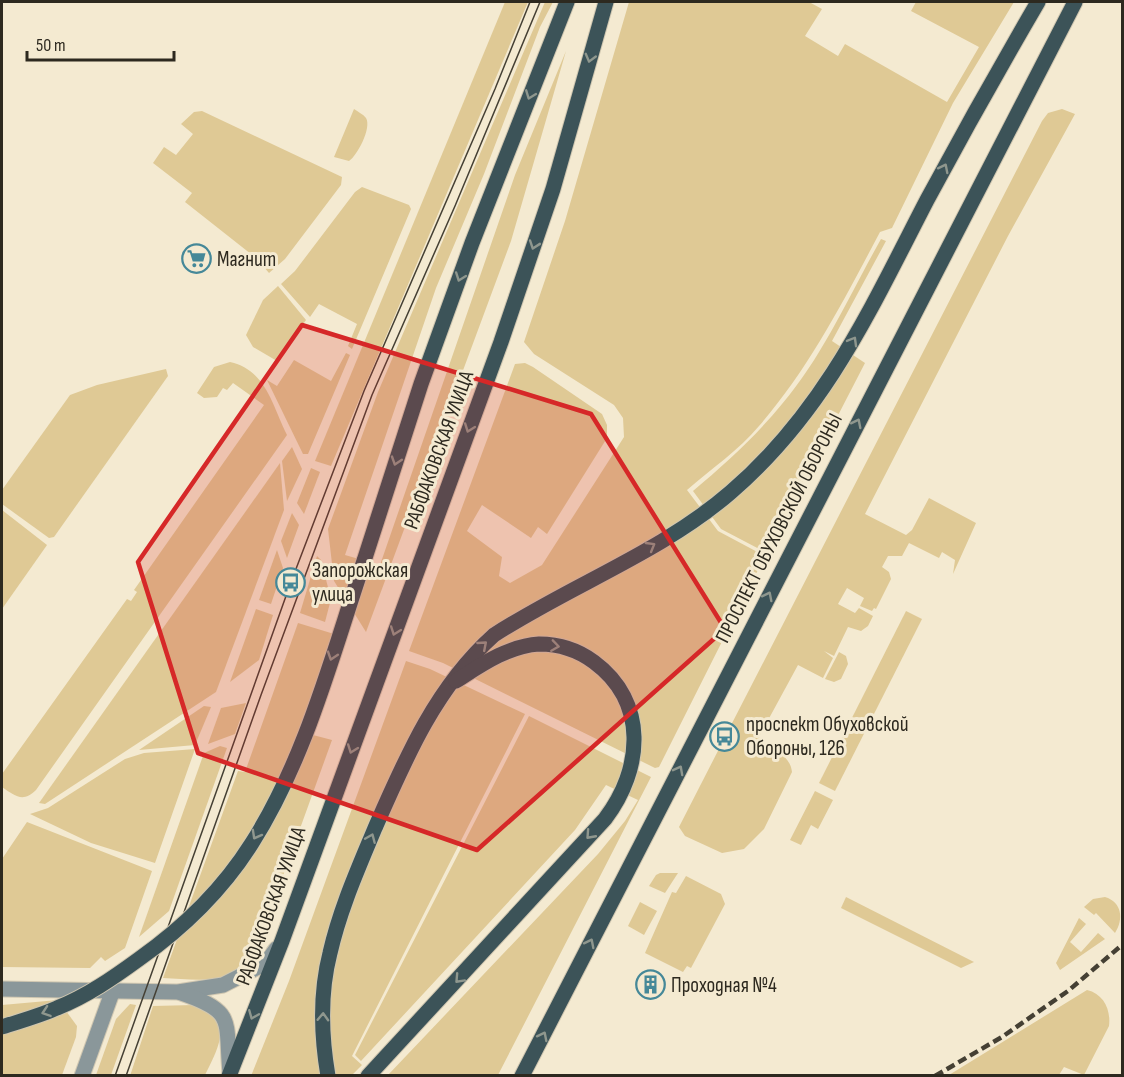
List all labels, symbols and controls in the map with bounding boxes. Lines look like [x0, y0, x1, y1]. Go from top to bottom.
scale bar [27, 24, 174, 62]
text: 50 m [36, 35, 66, 56]
one-way arrow [585, 52, 597, 63]
one-way arrow [525, 89, 537, 100]
one-way arrow [937, 164, 948, 175]
one-way arrow [529, 239, 541, 249]
supermarket icon: Магнит [180, 243, 212, 275]
place label: Магнит [217, 247, 276, 272]
one-way arrow [454, 271, 467, 282]
one-way arrow [846, 337, 858, 347]
street label: РАБФАКОВСКАЯ УЛИЦА [399, 366, 480, 533]
street label: ПРОСПЕКТ ОБУХОВСКОЙ ОБОРОНЫ [710, 409, 848, 647]
one-way arrow [850, 418, 861, 429]
one-way arrow [464, 422, 476, 433]
one-way arrow [391, 455, 403, 466]
one-way arrow [644, 541, 655, 553]
place label: Запорожская улица [312, 558, 408, 607]
bus stop icon: Запорожская улица [275, 566, 307, 598]
one-way arrow [761, 592, 772, 603]
one-way arrow [389, 625, 402, 636]
one-way arrow [550, 640, 559, 652]
one-way arrow [476, 641, 487, 652]
one-way arrow [327, 650, 339, 661]
place label: проспект Обуховской Обороны, 126 [746, 712, 908, 761]
bus stop icon: проспект Обуховской Обороны, 126 [709, 720, 741, 752]
one-way arrow [346, 743, 359, 753]
one-way arrow [672, 765, 683, 776]
street label: РАБФАКОВСКАЯ УЛИЦА [231, 822, 312, 989]
one-way arrow [586, 828, 597, 839]
one-way arrow [252, 829, 263, 840]
one-way arrow [364, 834, 376, 845]
one-way arrow [583, 939, 594, 950]
building icon: Проходная №4 [634, 969, 666, 1001]
one-way arrow [455, 973, 466, 983]
place label: Проходная №4 [671, 973, 777, 998]
one-way arrow [41, 1004, 52, 1017]
one-way arrow [248, 1008, 260, 1019]
one-way arrow [316, 1013, 329, 1022]
one-way arrow [536, 1031, 547, 1042]

